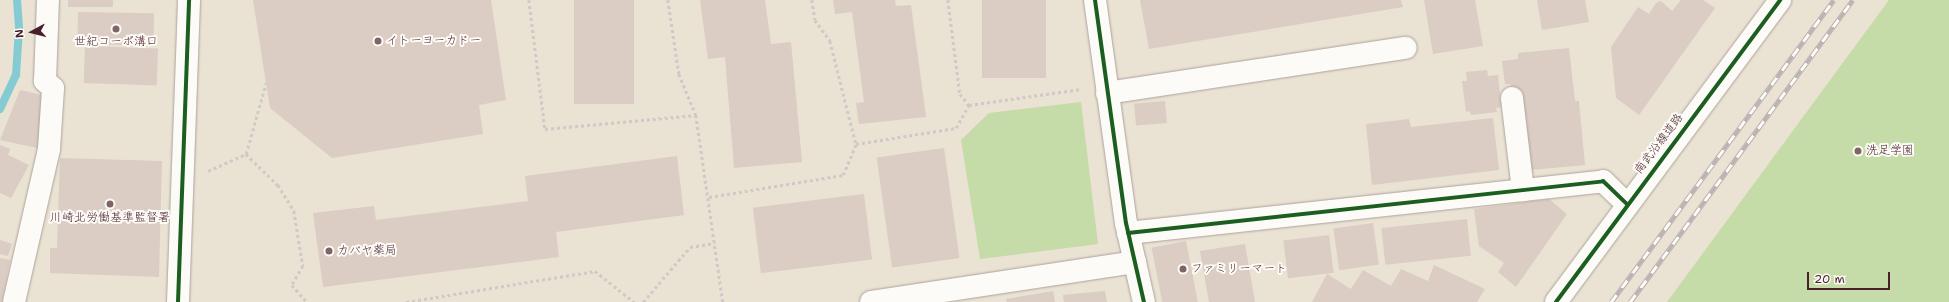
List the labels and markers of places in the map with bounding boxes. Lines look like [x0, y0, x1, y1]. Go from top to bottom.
marker: 世紀コーポ溝口 [111, 24, 121, 34]
place label: イトーヨーカドー [386, 34, 481, 48]
place label: 世紀コーポ溝口 [74, 35, 158, 49]
marker: イトーヨーカドー [373, 36, 383, 46]
place label: 洗足学園 [1866, 144, 1914, 158]
marker: 洗足学園 [1853, 146, 1863, 156]
marker: 川崎北労働基準監督署 [105, 199, 115, 209]
place label: 川崎北労働基準監督署 [50, 211, 170, 225]
place label: カバヤ薬局 [337, 244, 397, 258]
marker: カバヤ薬局 [324, 246, 334, 256]
place label: ファミリーマート [1191, 262, 1287, 276]
marker: ファミリーマート [1178, 264, 1188, 274]

